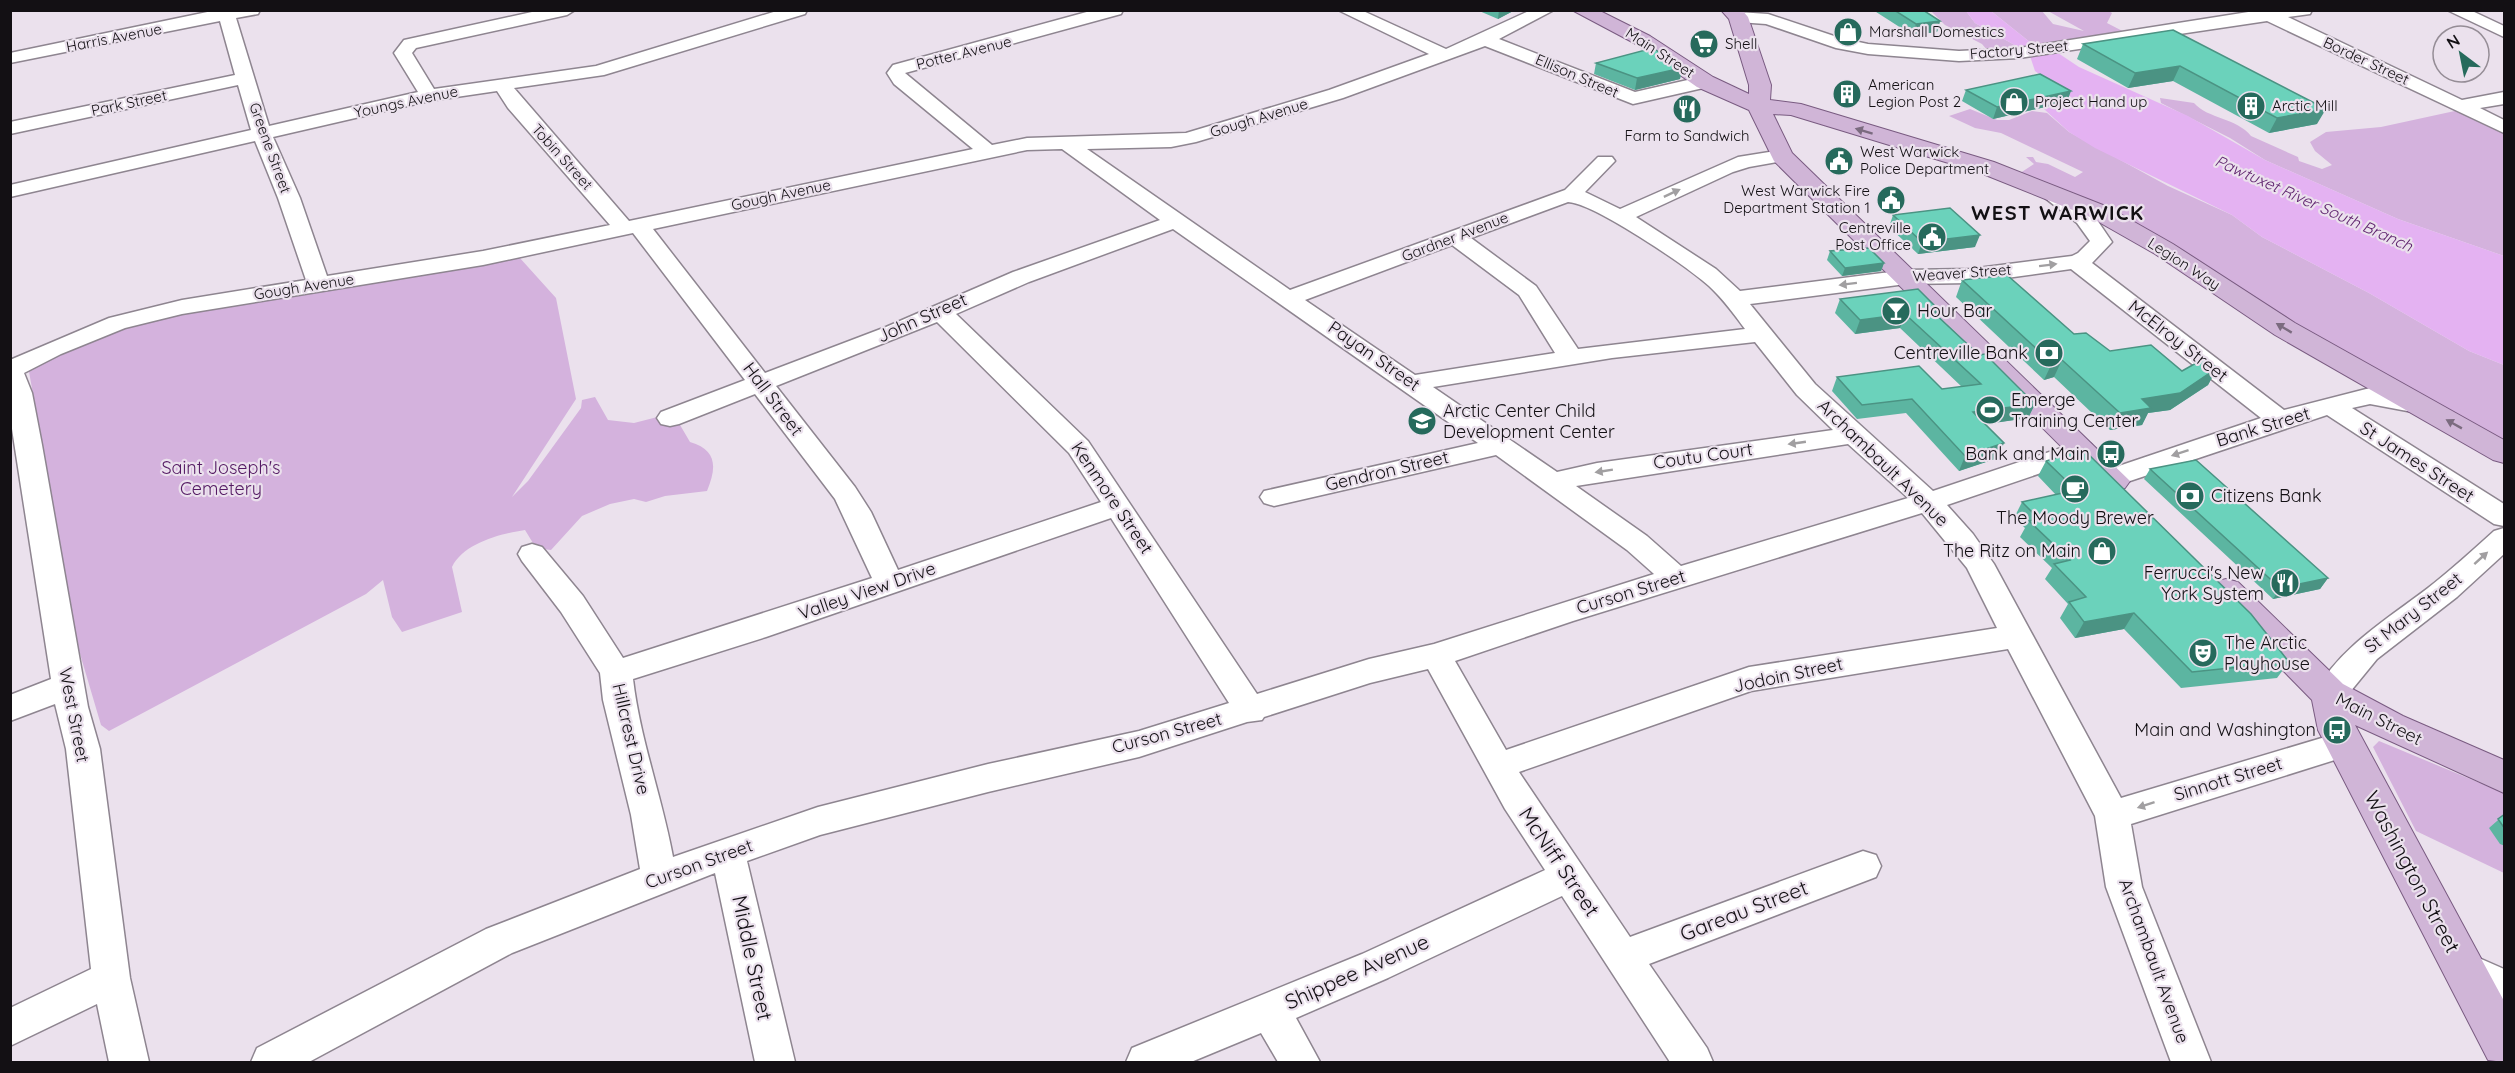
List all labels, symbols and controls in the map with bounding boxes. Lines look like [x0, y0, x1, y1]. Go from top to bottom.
shop icon: Marshall Domestics [1832, 16, 1864, 48]
street label: Harris Avenue [64, 19, 163, 56]
place label: Marshall Domestics [1869, 22, 2004, 41]
street label: Main Street [1622, 23, 1698, 82]
north arrow [2431, 24, 2491, 84]
supermarket icon: Shell [1688, 28, 1720, 60]
text: N [2443, 30, 2463, 53]
street label: Potter Avenue [914, 31, 1014, 74]
street label: Border Street [2320, 32, 2412, 89]
place label: Shell [1725, 34, 1757, 53]
street label: Factory Street [1969, 36, 2069, 63]
street label: Ellison Street [1533, 50, 1622, 102]
place label: American Legion Post 2 [1868, 75, 1961, 111]
building icon: American Legion Post 2 [1831, 78, 1863, 110]
street label: Youngs Avenue [352, 81, 460, 122]
street label: Park Street [89, 85, 168, 120]
shop icon: Project Hand up [1998, 86, 2030, 118]
building icon: Arctic Mill [2235, 90, 2267, 122]
place label: Project Hand up [2035, 92, 2147, 111]
restaurant icon: Farm to Sandwich [1671, 93, 1703, 125]
street label: Gough Avenue [1208, 94, 1310, 141]
place label: Arctic Mill [2272, 96, 2338, 115]
street label: Greene Street [245, 100, 296, 196]
street label: Tobin Street [528, 120, 597, 194]
one-way arrow [1855, 125, 1873, 135]
place label: Farm to Sandwich [1624, 126, 1750, 145]
place label: West Warwick Police Department [1860, 142, 1989, 178]
public building icon: West Warwick Police Department [1823, 145, 1855, 177]
water label: Pawtuxet River South Branch [2212, 150, 2417, 256]
street label: Gough Avenue [729, 175, 832, 214]
place label: West Warwick Fire Department Station 1 [1723, 181, 1870, 217]
public building icon: West Warwick Fire Department Station 1 [1875, 184, 1907, 216]
one-way arrow [1663, 188, 1680, 197]
district label: WEST WARWICK [1971, 200, 2145, 225]
street label: Gardner Avenue [1399, 207, 1511, 266]
place label: Centreville Post Office [1835, 218, 1911, 254]
public building icon: Centreville Post Office [1916, 221, 1948, 253]
street label: Legion Way [2144, 233, 2224, 294]
street label: Weaver Street [1912, 260, 2012, 285]
one-way arrow [2039, 261, 2058, 270]
street label: Gough Avenue [252, 269, 355, 304]
one-way arrow [1839, 280, 1858, 289]
street label: John Street [873, 288, 970, 348]
bar icon: Hour Bar [1880, 295, 1912, 327]
street label: McElroy Street [2124, 295, 2233, 387]
place label: Hour Bar [1917, 299, 1993, 322]
street label: Payan Street [1324, 315, 1425, 396]
one-way arrow [2276, 323, 2292, 334]
bank icon: Centreville Bank [2033, 337, 2065, 369]
place label: Centreville Bank [1894, 341, 2028, 364]
street label: Hall Street [738, 357, 809, 440]
place label: Emerge Training Center [2011, 388, 2139, 432]
street label: Archambault Avenue [1813, 394, 1954, 531]
sports icon: Emerge Training Center [1974, 394, 2006, 426]
place label: Arctic Center Child Development Center [1443, 399, 1615, 443]
street label: Bank Street [2213, 401, 2312, 452]
school or university icon: Arctic Center Child Development Center [1406, 405, 1438, 437]
street label: St James Street [2356, 416, 2479, 507]
one-way arrow [2445, 419, 2462, 429]
street label: Kenmore Street [1066, 437, 1158, 558]
street label: Coutu Court [1652, 437, 1754, 474]
one-way arrow [1787, 438, 1806, 447]
bus stop icon: Bank and Main [2095, 438, 2127, 470]
place label: Bank and Main [1965, 442, 2090, 465]
street label: Gendron Street [1323, 445, 1451, 496]
one-way arrow [2171, 449, 2189, 459]
park label: Saint Joseph's Cemetery [161, 456, 281, 500]
one-way arrow [1594, 466, 1613, 475]
cafe icon: The Moody Brewer [2059, 473, 2091, 505]
bank icon: Citizens Bank [2174, 480, 2206, 512]
place label: Citizens Bank [2211, 484, 2322, 507]
place label: The Moody Brewer [1996, 506, 2154, 529]
shop icon: The Ritz on Main [2086, 535, 2118, 567]
place label: The Ritz on Main [1943, 539, 2081, 562]
one-way arrow [2473, 552, 2488, 565]
street label: Valley View Drive [795, 556, 939, 625]
place label: Ferrucci's New York System [2144, 561, 2264, 605]
street label: Curson Street [1574, 564, 1688, 619]
restaurant icon: Ferrucci's New York System [2269, 567, 2301, 599]
street label: St Mary Street [2359, 567, 2466, 658]
place label: The Arctic Playhouse [2224, 631, 2310, 675]
theatre icon: The Arctic Playhouse [2187, 637, 2219, 669]
street label: Jodoin Street [1731, 652, 1845, 697]
street label: West Street [54, 666, 95, 764]
street label: Hillcrest Drive [607, 681, 655, 797]
street label: Main Street [2332, 687, 2426, 750]
street label: Curson Street [1109, 707, 1224, 758]
bus stop icon: Main and Washington [2321, 714, 2353, 746]
place label: Main and Washington [2134, 718, 2316, 741]
street label: Sinnott Street [2171, 751, 2285, 806]
street label: Washington Street [2359, 786, 2466, 957]
one-way arrow [2137, 800, 2155, 810]
street label: McNiff Street [1514, 802, 1606, 921]
street label: Curson Street [642, 833, 756, 894]
street label: Gareau Street [1676, 874, 1811, 946]
street label: Archambault Avenue [2114, 875, 2195, 1046]
street label: Middle Street [727, 893, 779, 1023]
street label: Shippee Avenue [1281, 928, 1433, 1014]

